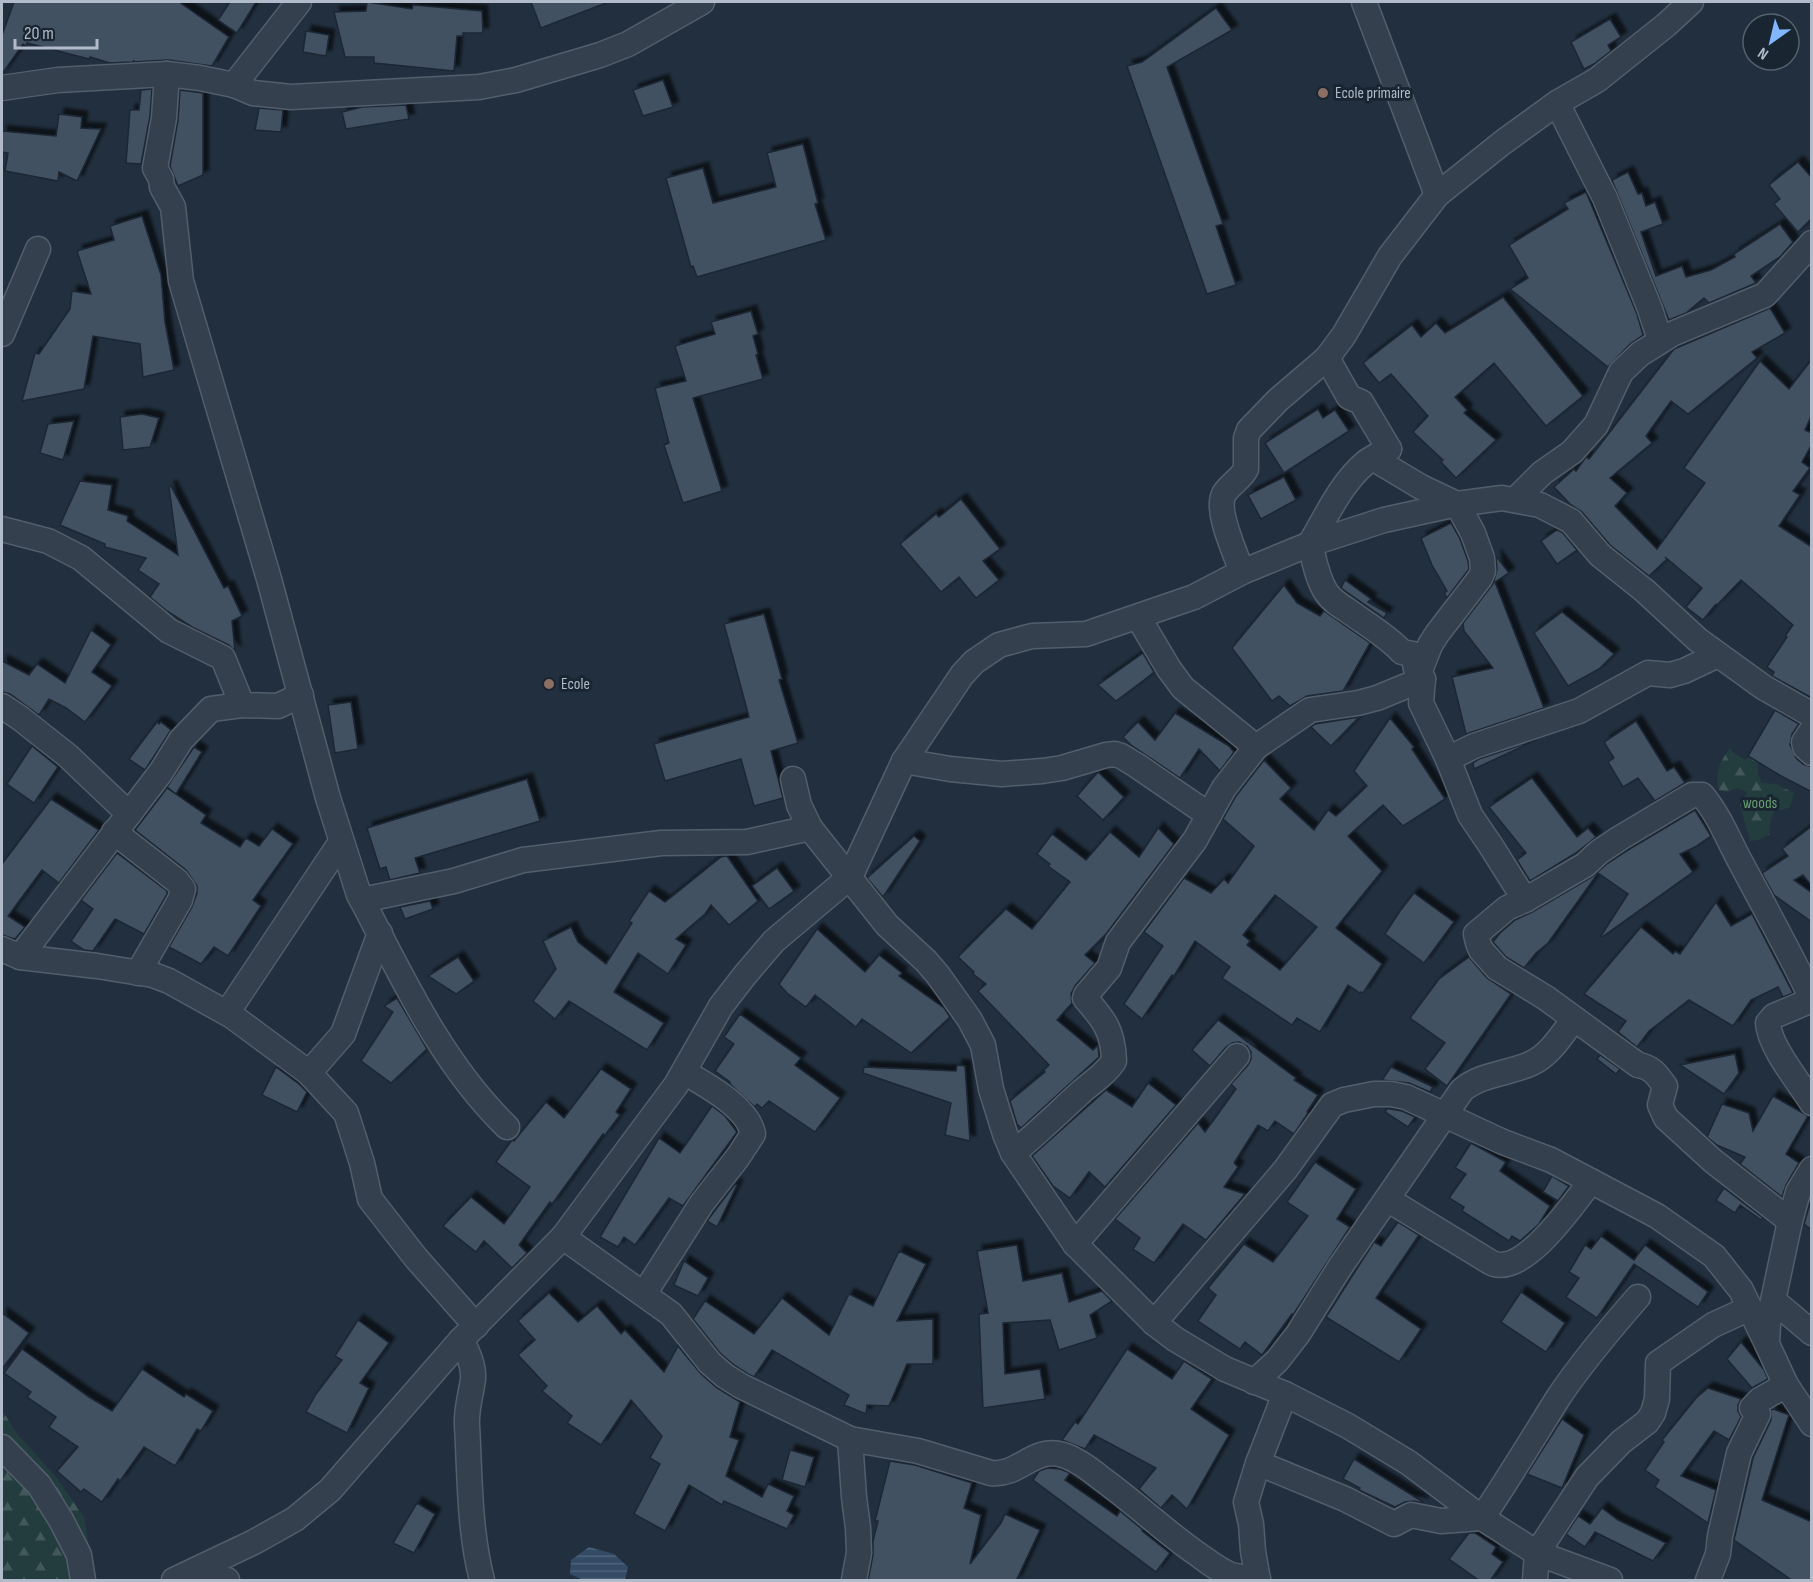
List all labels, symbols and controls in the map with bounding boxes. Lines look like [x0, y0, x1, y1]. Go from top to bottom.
scale bar [15, 12, 98, 50]
north arrow [1741, 12, 1801, 72]
text: 20 m [24, 23, 54, 44]
text: N [1755, 43, 1772, 63]
place label: Ecole primaire [1335, 84, 1411, 103]
marker: Ecole primaire [1316, 86, 1330, 100]
place label: Ecole [561, 675, 590, 694]
marker: Ecole [542, 677, 556, 691]
park label: woods [1743, 794, 1778, 813]

